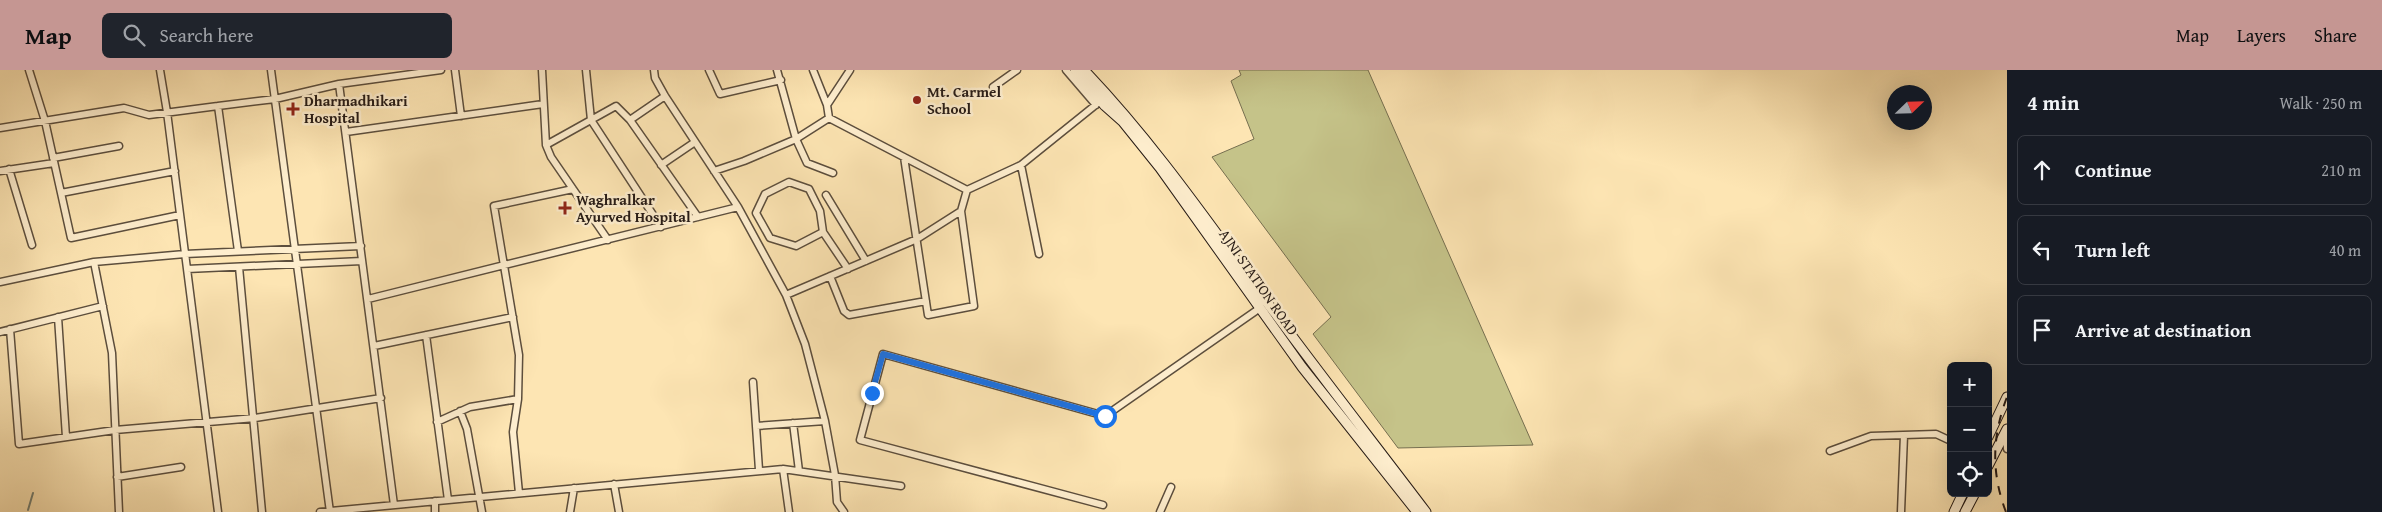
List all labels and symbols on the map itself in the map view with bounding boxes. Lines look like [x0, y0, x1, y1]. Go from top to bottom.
place label: Mt. Carmel School [927, 81, 1001, 119]
north arrow [1887, 85, 1932, 130]
place label: Dharmadhikari Hospital [304, 90, 408, 128]
marker: Mt. Carmel School [911, 94, 923, 106]
marker: Dharmadhikari Hospital [286, 102, 300, 116]
place label: Waghralkar Ayurved Hospital [576, 189, 691, 227]
marker: Waghralkar Ayurved Hospital [558, 201, 572, 215]
street label: AJNI STATION ROAD [1214, 225, 1304, 339]
route end [861, 382, 884, 405]
route start [1094, 405, 1117, 428]

